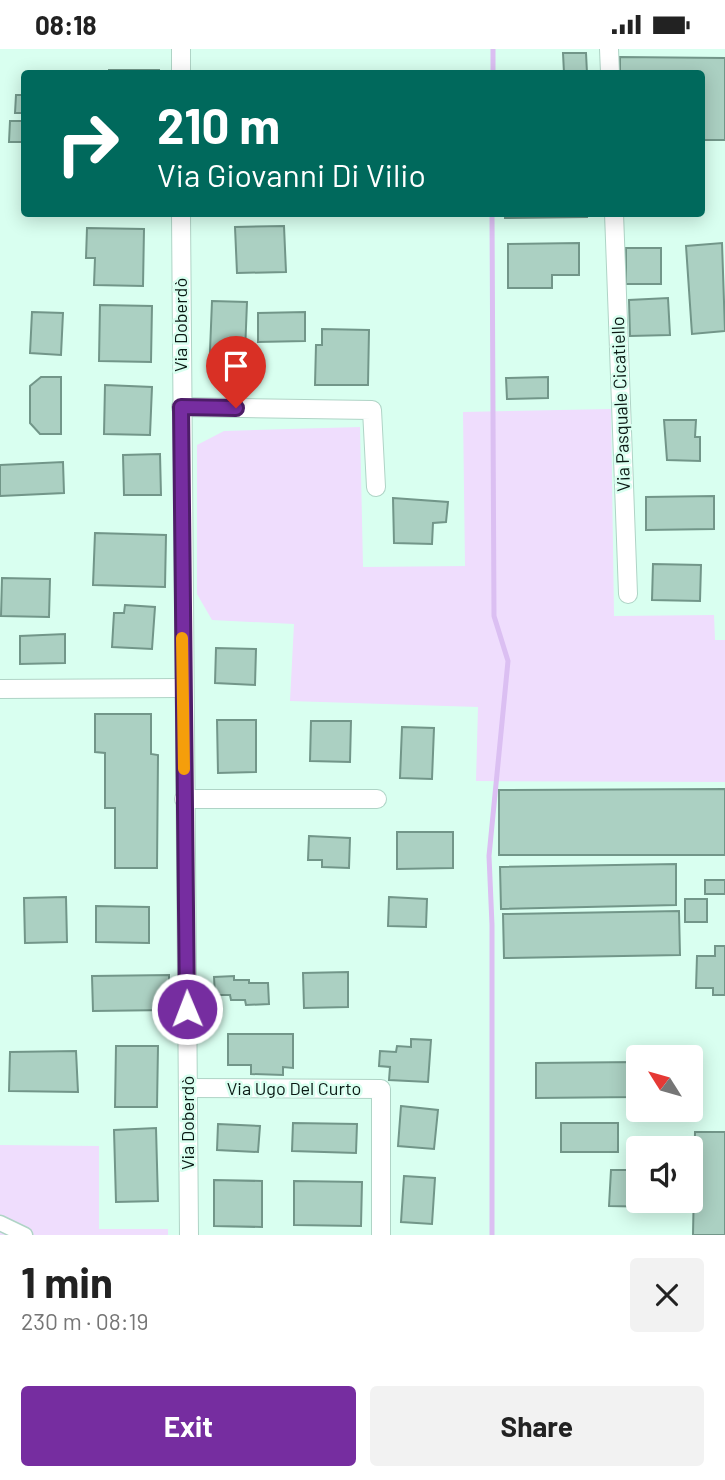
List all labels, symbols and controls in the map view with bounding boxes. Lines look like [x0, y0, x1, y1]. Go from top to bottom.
text: 08:18 [35, 9, 97, 40]
text: 210 m [157, 95, 280, 154]
icon: right [42, 98, 133, 189]
text: Via Giovanni Di Vilio [157, 155, 426, 193]
street label: Via Doberdò [169, 278, 191, 372]
street label: Via Pasquale Cicatiello [606, 316, 634, 492]
pin [206, 336, 266, 408]
icon: arrive [217, 347, 255, 385]
position arrow [150, 972, 224, 1046]
north arrow [626, 1045, 704, 1122]
map controls [626, 1045, 703, 1213]
street label: Via Doberdò [176, 1076, 198, 1170]
street label: Via Ugo Del Curto [227, 1077, 361, 1099]
button: sound [626, 1136, 703, 1213]
text: 1 min [21, 1256, 113, 1306]
button: close [630, 1258, 704, 1332]
text: 230 m · 08:19 [21, 1307, 149, 1335]
button: Exit [21, 1386, 356, 1466]
button: Share [370, 1386, 704, 1466]

